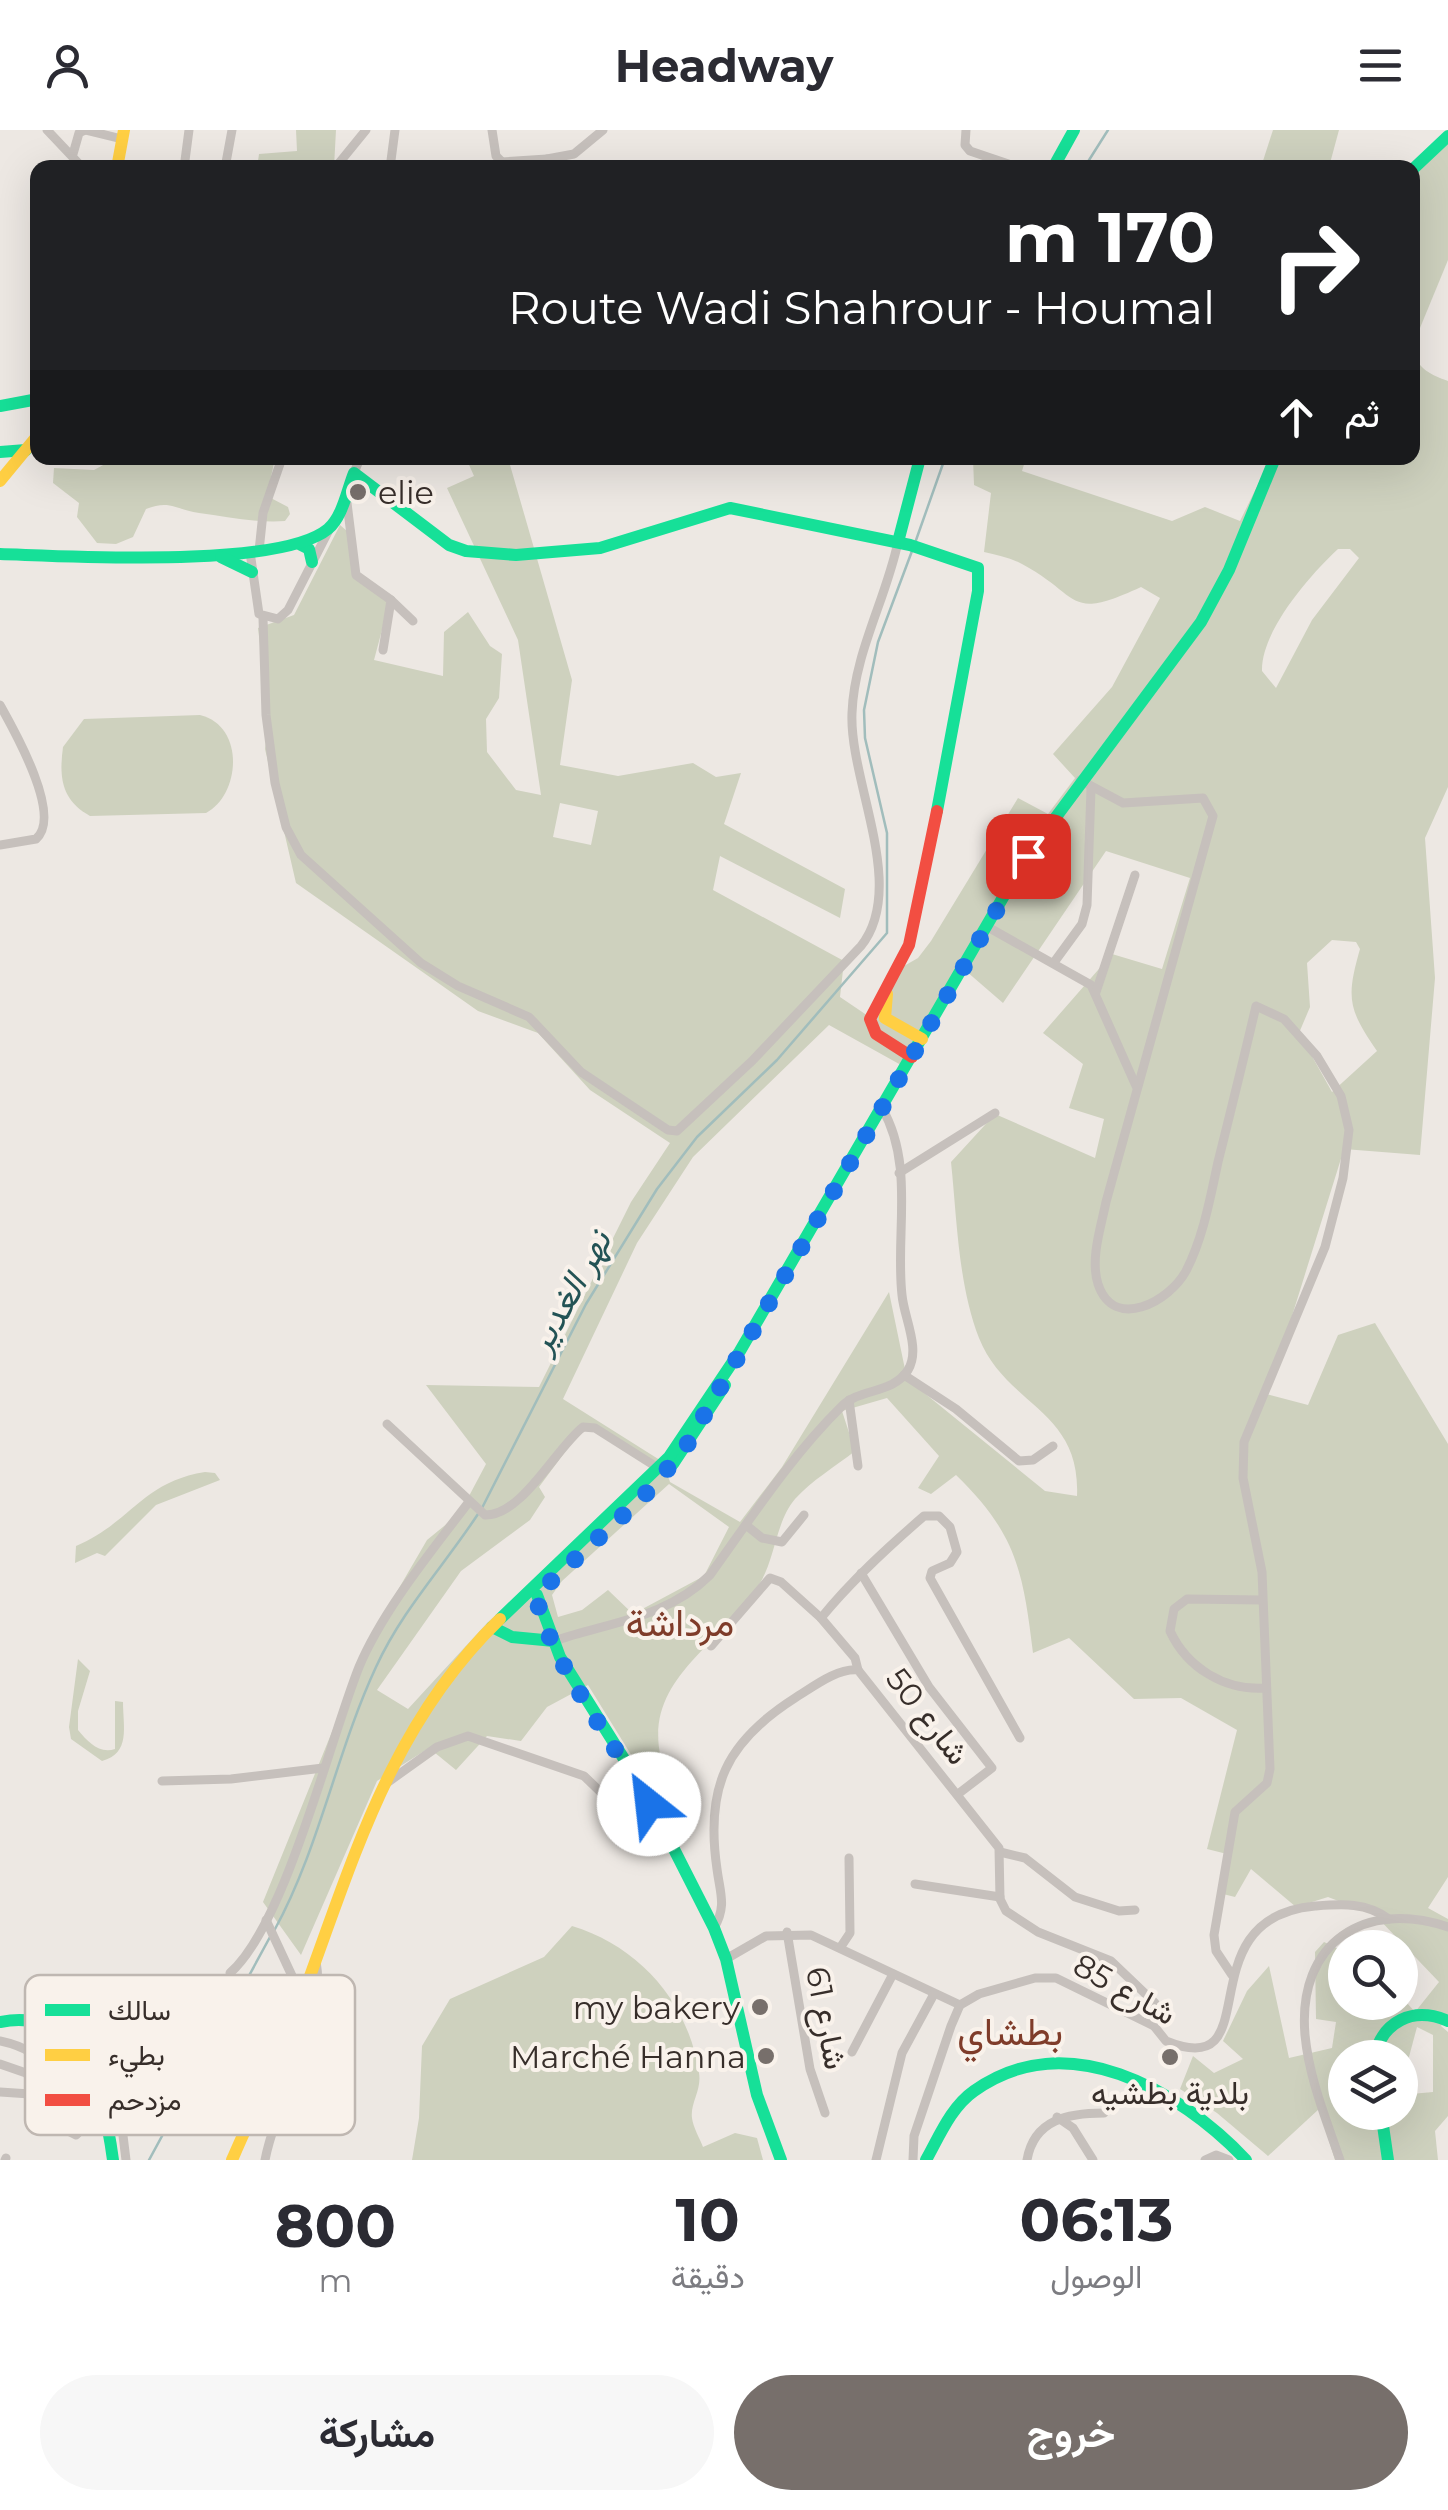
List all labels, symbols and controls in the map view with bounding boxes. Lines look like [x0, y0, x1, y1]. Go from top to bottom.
icon: person [40, 38, 95, 93]
text: Headway [615, 38, 833, 93]
icon: menu [1353, 38, 1408, 93]
text: 170 m [1005, 194, 1215, 280]
icon: right [1250, 200, 1380, 330]
text: Route Wadi Shahrour - Houmal [508, 280, 1215, 335]
icon: ahead [1269, 390, 1324, 445]
text: ثم [1344, 390, 1380, 437]
place label: elie [378, 473, 434, 512]
marker: elie [347, 481, 369, 503]
pin [986, 814, 1071, 899]
icon: arrive [1001, 829, 1056, 884]
water label: نهر الغدير [517, 1221, 622, 1362]
district label: مرداشة [626, 1599, 734, 1646]
street label: شارع 50 [876, 1660, 978, 1774]
position arrow [597, 1752, 701, 1856]
map controls [1328, 1930, 1418, 2130]
button: search [1328, 1930, 1418, 2020]
street label: شارع 85 [1065, 1945, 1183, 2036]
street label: شارع 61 [795, 1963, 856, 2073]
legend [25, 1975, 355, 2135]
place label: my bakery [573, 1988, 741, 2027]
text: سالك [108, 1993, 171, 2027]
marker: my bakery [749, 1996, 771, 2018]
district label: بطشاي [957, 2008, 1063, 2063]
place label: Marché Hanna [510, 2037, 746, 2076]
text: بطيء [108, 2038, 165, 2078]
button: layers [1328, 2040, 1418, 2130]
marker: Marché Hanna [755, 2045, 777, 2067]
marker: بلدية بطشيه [1159, 2046, 1181, 2068]
place label: بلدية بطشيه [1091, 2073, 1249, 2112]
text: مزدحم [108, 2083, 181, 2119]
text: 10 [676, 2183, 740, 2256]
text: 06:13 [1020, 2183, 1173, 2256]
text: 800 [275, 2189, 396, 2262]
text: دقيقة [671, 2257, 745, 2296]
text: الوصول [1050, 2257, 1143, 2296]
text: m [318, 2261, 352, 2300]
button: مشاركة [40, 2375, 714, 2490]
button: خروج [734, 2375, 1408, 2490]

